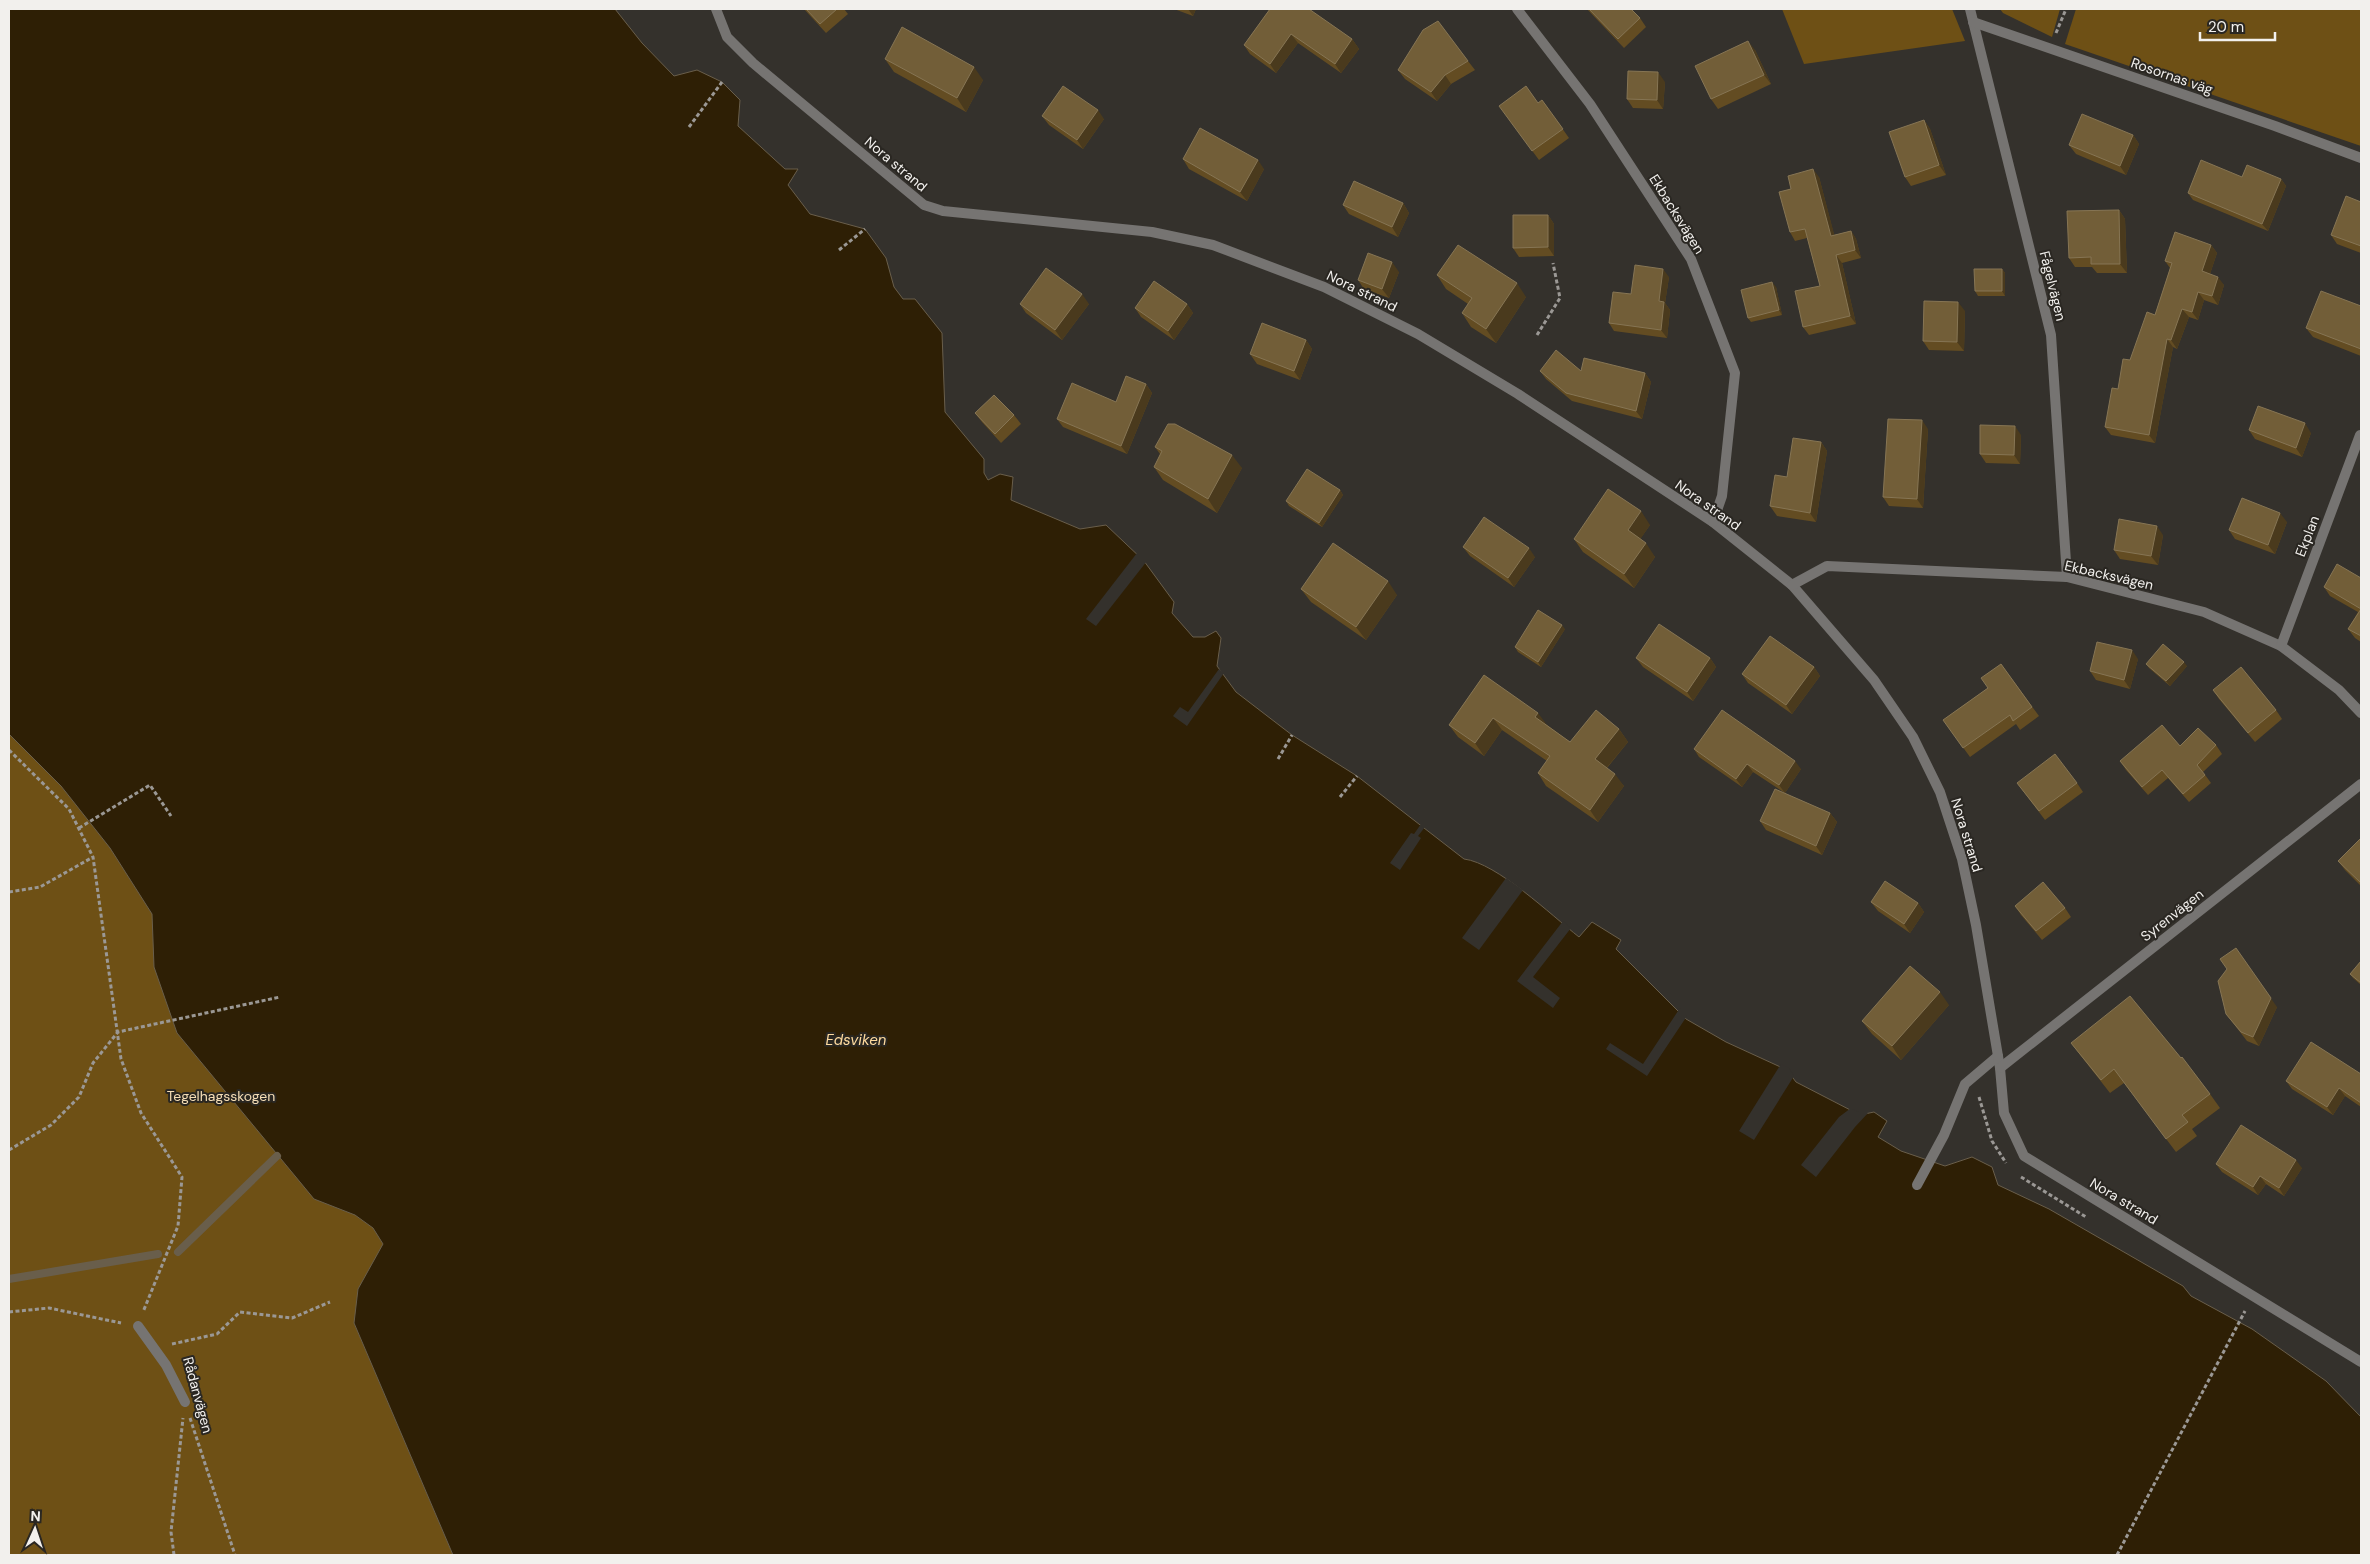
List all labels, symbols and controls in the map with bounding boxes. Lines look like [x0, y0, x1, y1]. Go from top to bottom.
scale bar [2200, 10, 2275, 42]
text: 20 m [2208, 17, 2244, 37]
street label: Rosornas väg [2129, 54, 2216, 98]
street label: Nora strand [861, 133, 931, 195]
street label: Ekbacksvägen [1645, 171, 1709, 257]
street label: Fågelvägen [2036, 249, 2070, 323]
street label: Nora strand [1324, 266, 1400, 316]
street label: Nora strand [1672, 476, 1744, 534]
street label: Ekplan [2291, 513, 2323, 559]
street label: Ekbacksvägen [2063, 556, 2155, 594]
street label: Nora strand [1947, 796, 1987, 874]
street label: Syrenvägen [2137, 885, 2207, 945]
water label: Edsviken [826, 1030, 887, 1050]
park label: Tegelhagsskogen [167, 1087, 275, 1105]
street label: Nora strand [2087, 1174, 2161, 1228]
street label: Rådanvägen [179, 1355, 217, 1435]
north arrow [10, 1504, 60, 1554]
text: N [30, 1507, 41, 1525]

